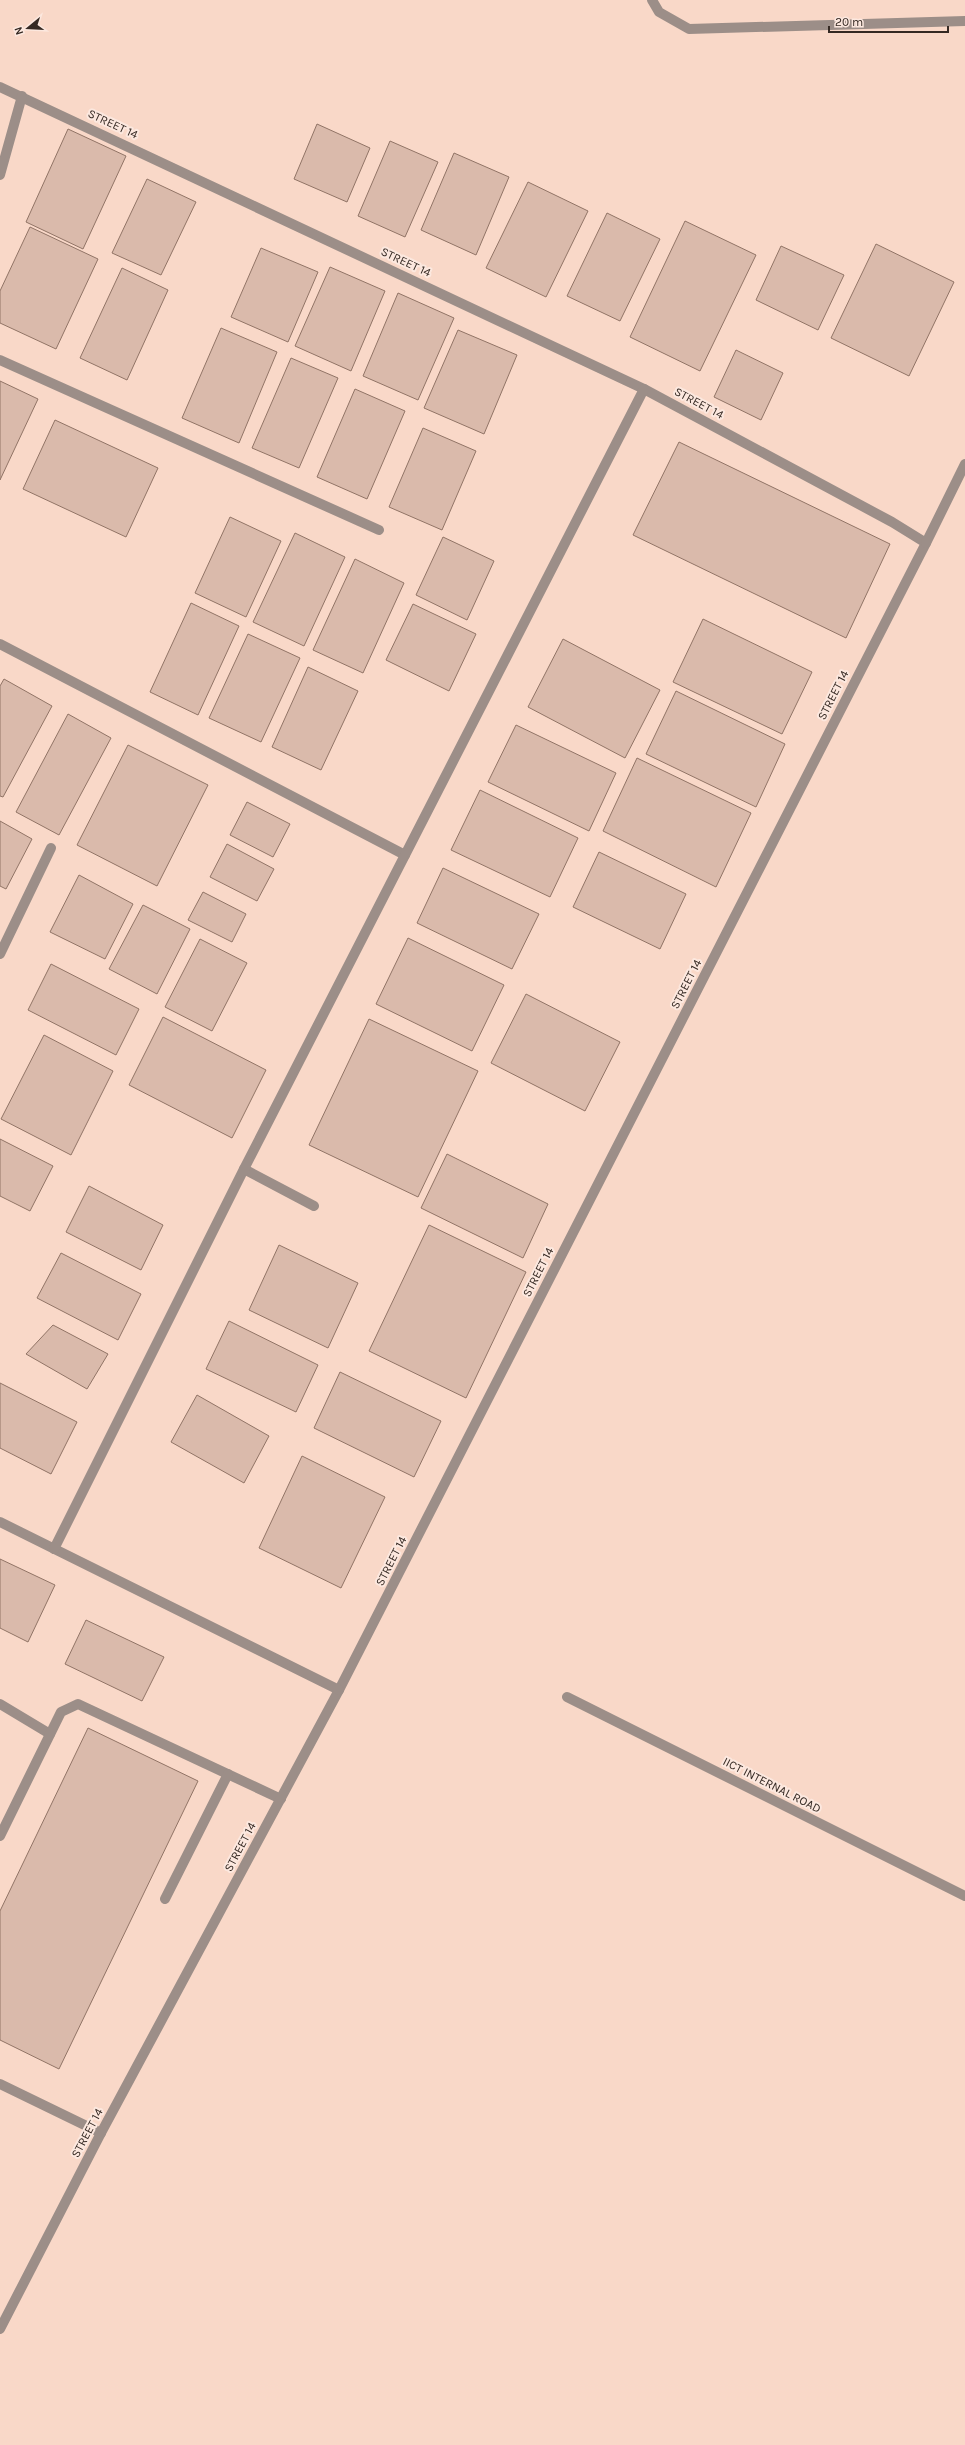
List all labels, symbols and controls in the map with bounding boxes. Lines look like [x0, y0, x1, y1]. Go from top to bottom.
north arrow [8, 8, 48, 48]
scale bar [829, 8, 948, 34]
text: 20 m [835, 15, 863, 29]
text: N [12, 25, 26, 37]
street label: STREET 14 [86, 106, 141, 142]
street label: STREET 14 [379, 244, 434, 280]
street label: STREET 14 [672, 384, 726, 422]
street label: STREET 14 [815, 668, 852, 722]
street label: STREET 14 [668, 957, 705, 1011]
street label: STREET 14 [520, 1245, 557, 1299]
street label: STREET 14 [373, 1534, 410, 1588]
street label: IICT INTERNAL ROAD [721, 1754, 823, 1816]
street label: STREET 14 [221, 1820, 259, 1874]
street label: STREET 14 [68, 2106, 106, 2160]

